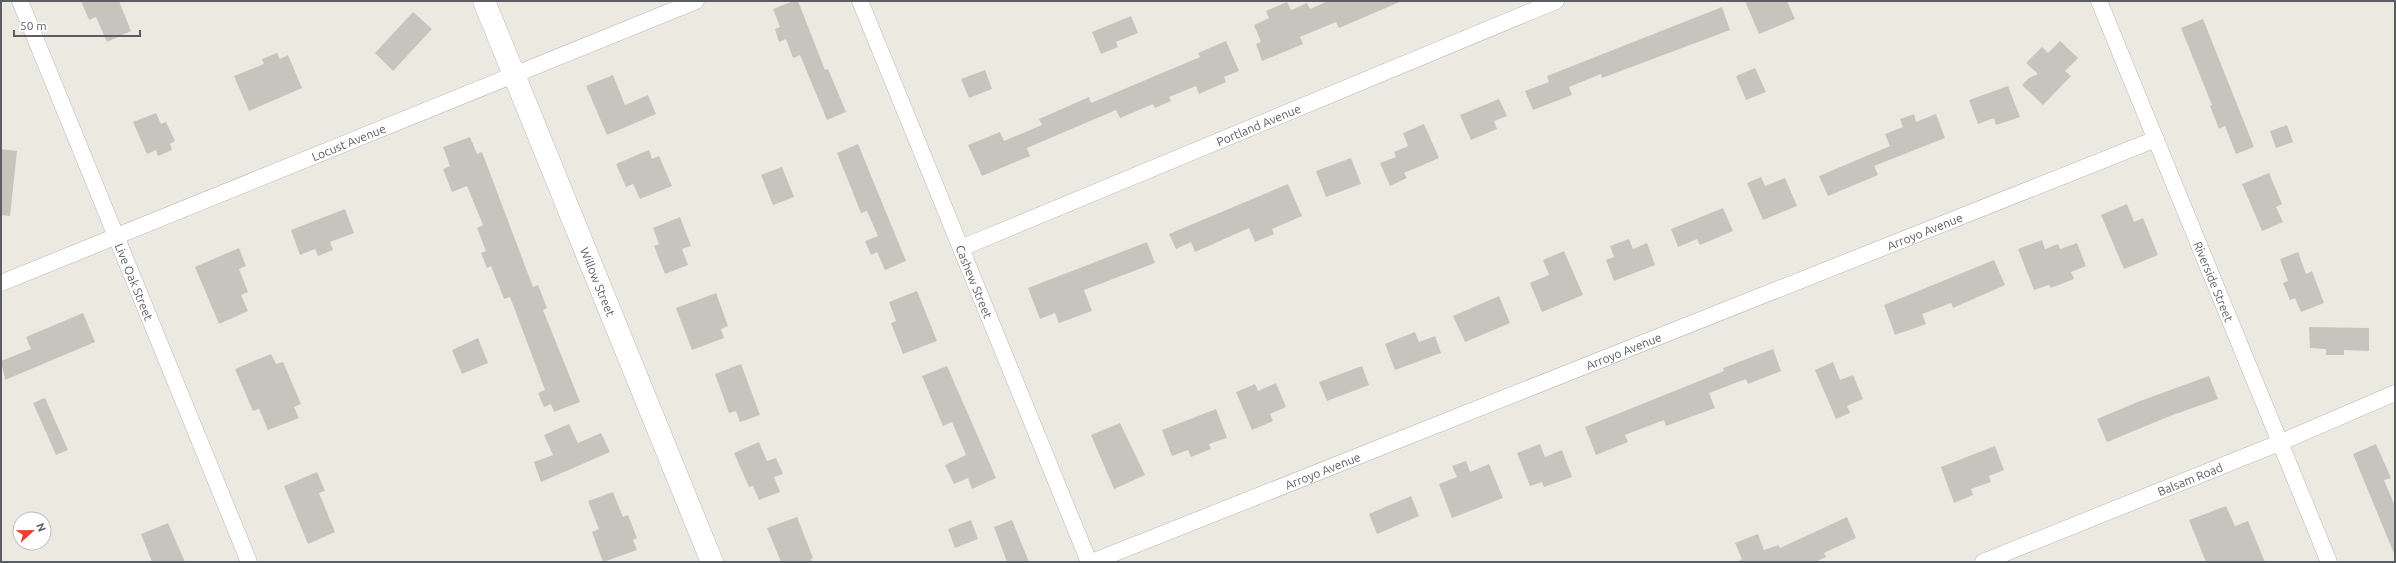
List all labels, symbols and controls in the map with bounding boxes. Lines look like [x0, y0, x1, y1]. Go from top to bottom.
scale bar [14, 12, 140, 38]
text: 50 m [20, 19, 47, 32]
street label: Portland Avenue [1214, 101, 1302, 148]
street label: Locust Avenue [310, 121, 387, 163]
street label: Arroyo Avenue [1885, 210, 1964, 252]
street label: Riverside Street [2192, 239, 2236, 324]
street label: Live Oak Street [113, 241, 156, 322]
street label: Cashew Street [954, 243, 995, 320]
street label: Willow Street [578, 245, 618, 318]
street label: Arroyo Avenue [1584, 330, 1663, 371]
street label: Arroyo Avenue [1283, 450, 1362, 491]
street label: Balsam Road [2155, 460, 2224, 498]
north arrow [12, 511, 52, 551]
text: N [34, 521, 48, 533]

